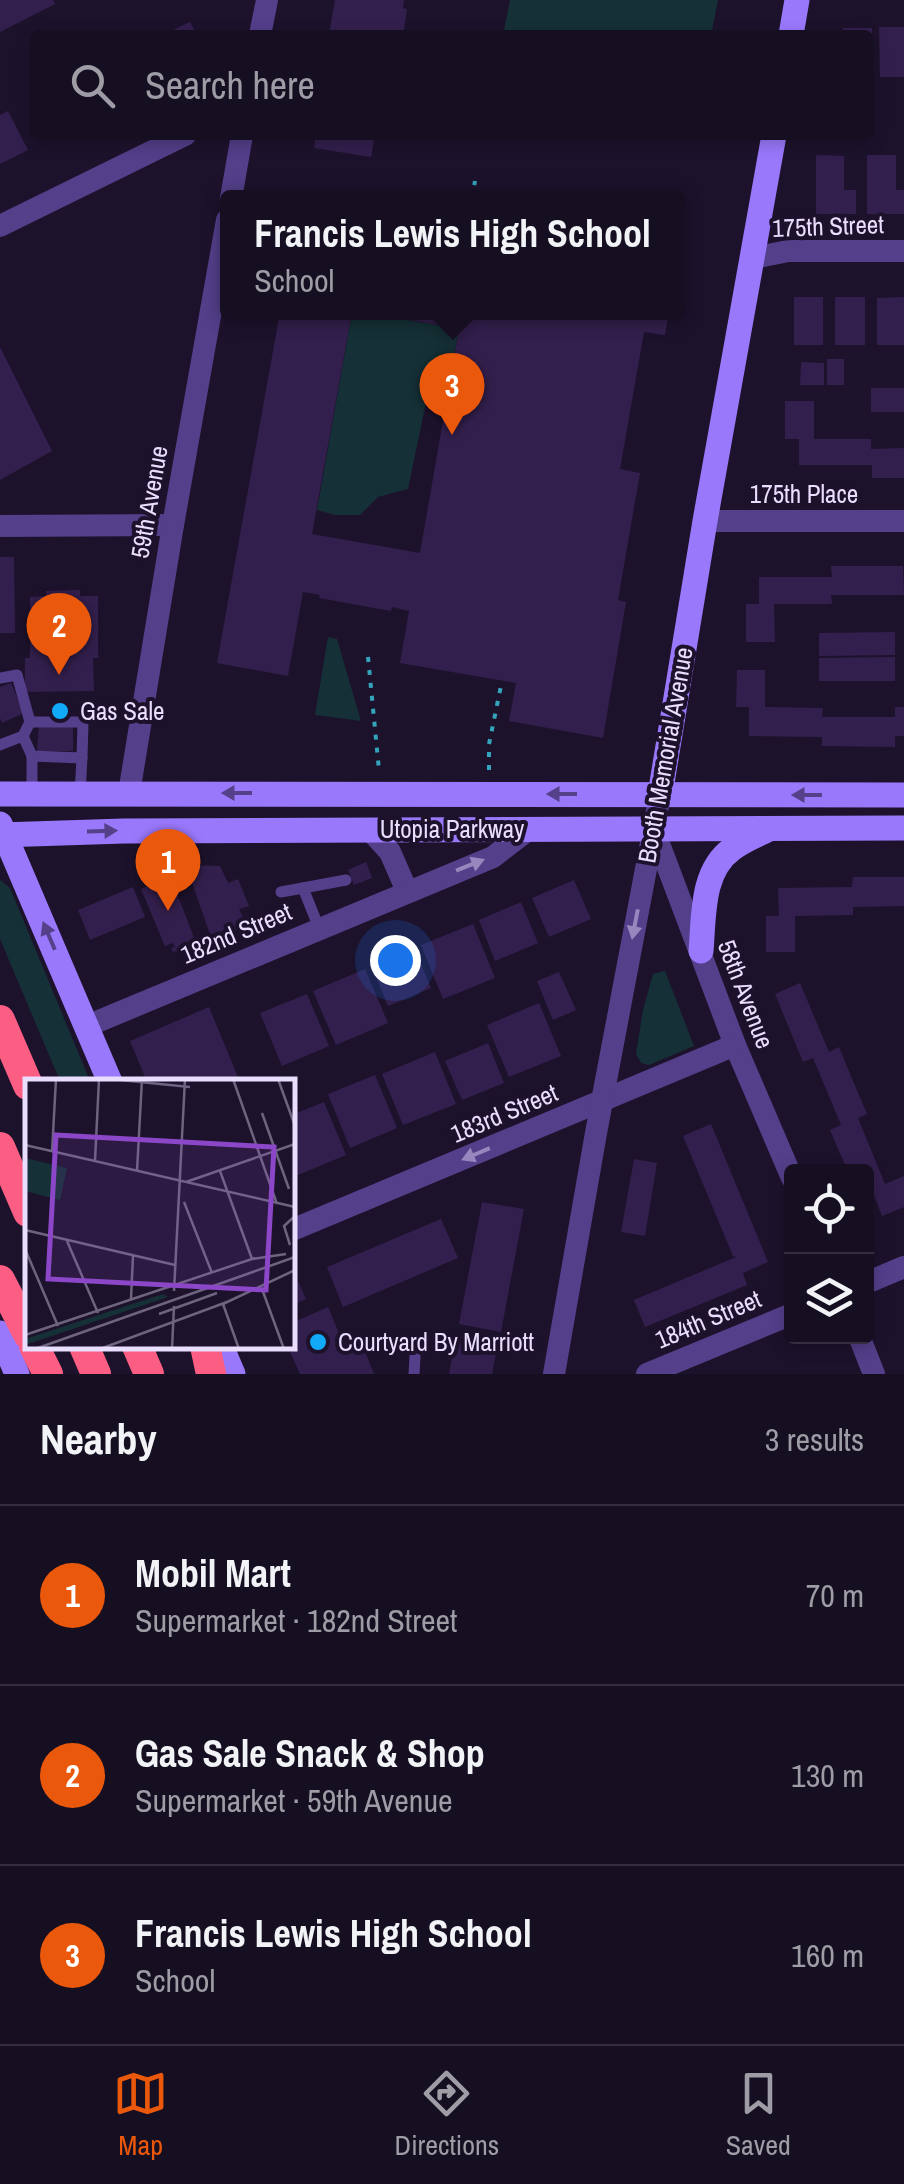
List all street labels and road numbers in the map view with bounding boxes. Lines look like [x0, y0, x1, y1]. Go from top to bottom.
street label: 175th Street [772, 207, 885, 245]
street label: 59th Avenue [122, 443, 176, 561]
street label: 175th Place [750, 477, 858, 511]
street label: Booth Memorial Avenue [629, 644, 701, 866]
street label: Utopia Parkway [380, 812, 525, 846]
street label: 182nd Street [175, 894, 297, 972]
street label: 58th Avenue [710, 935, 782, 1053]
street label: 183rd Street [445, 1075, 563, 1151]
street label: 184th Street [650, 1281, 766, 1356]

